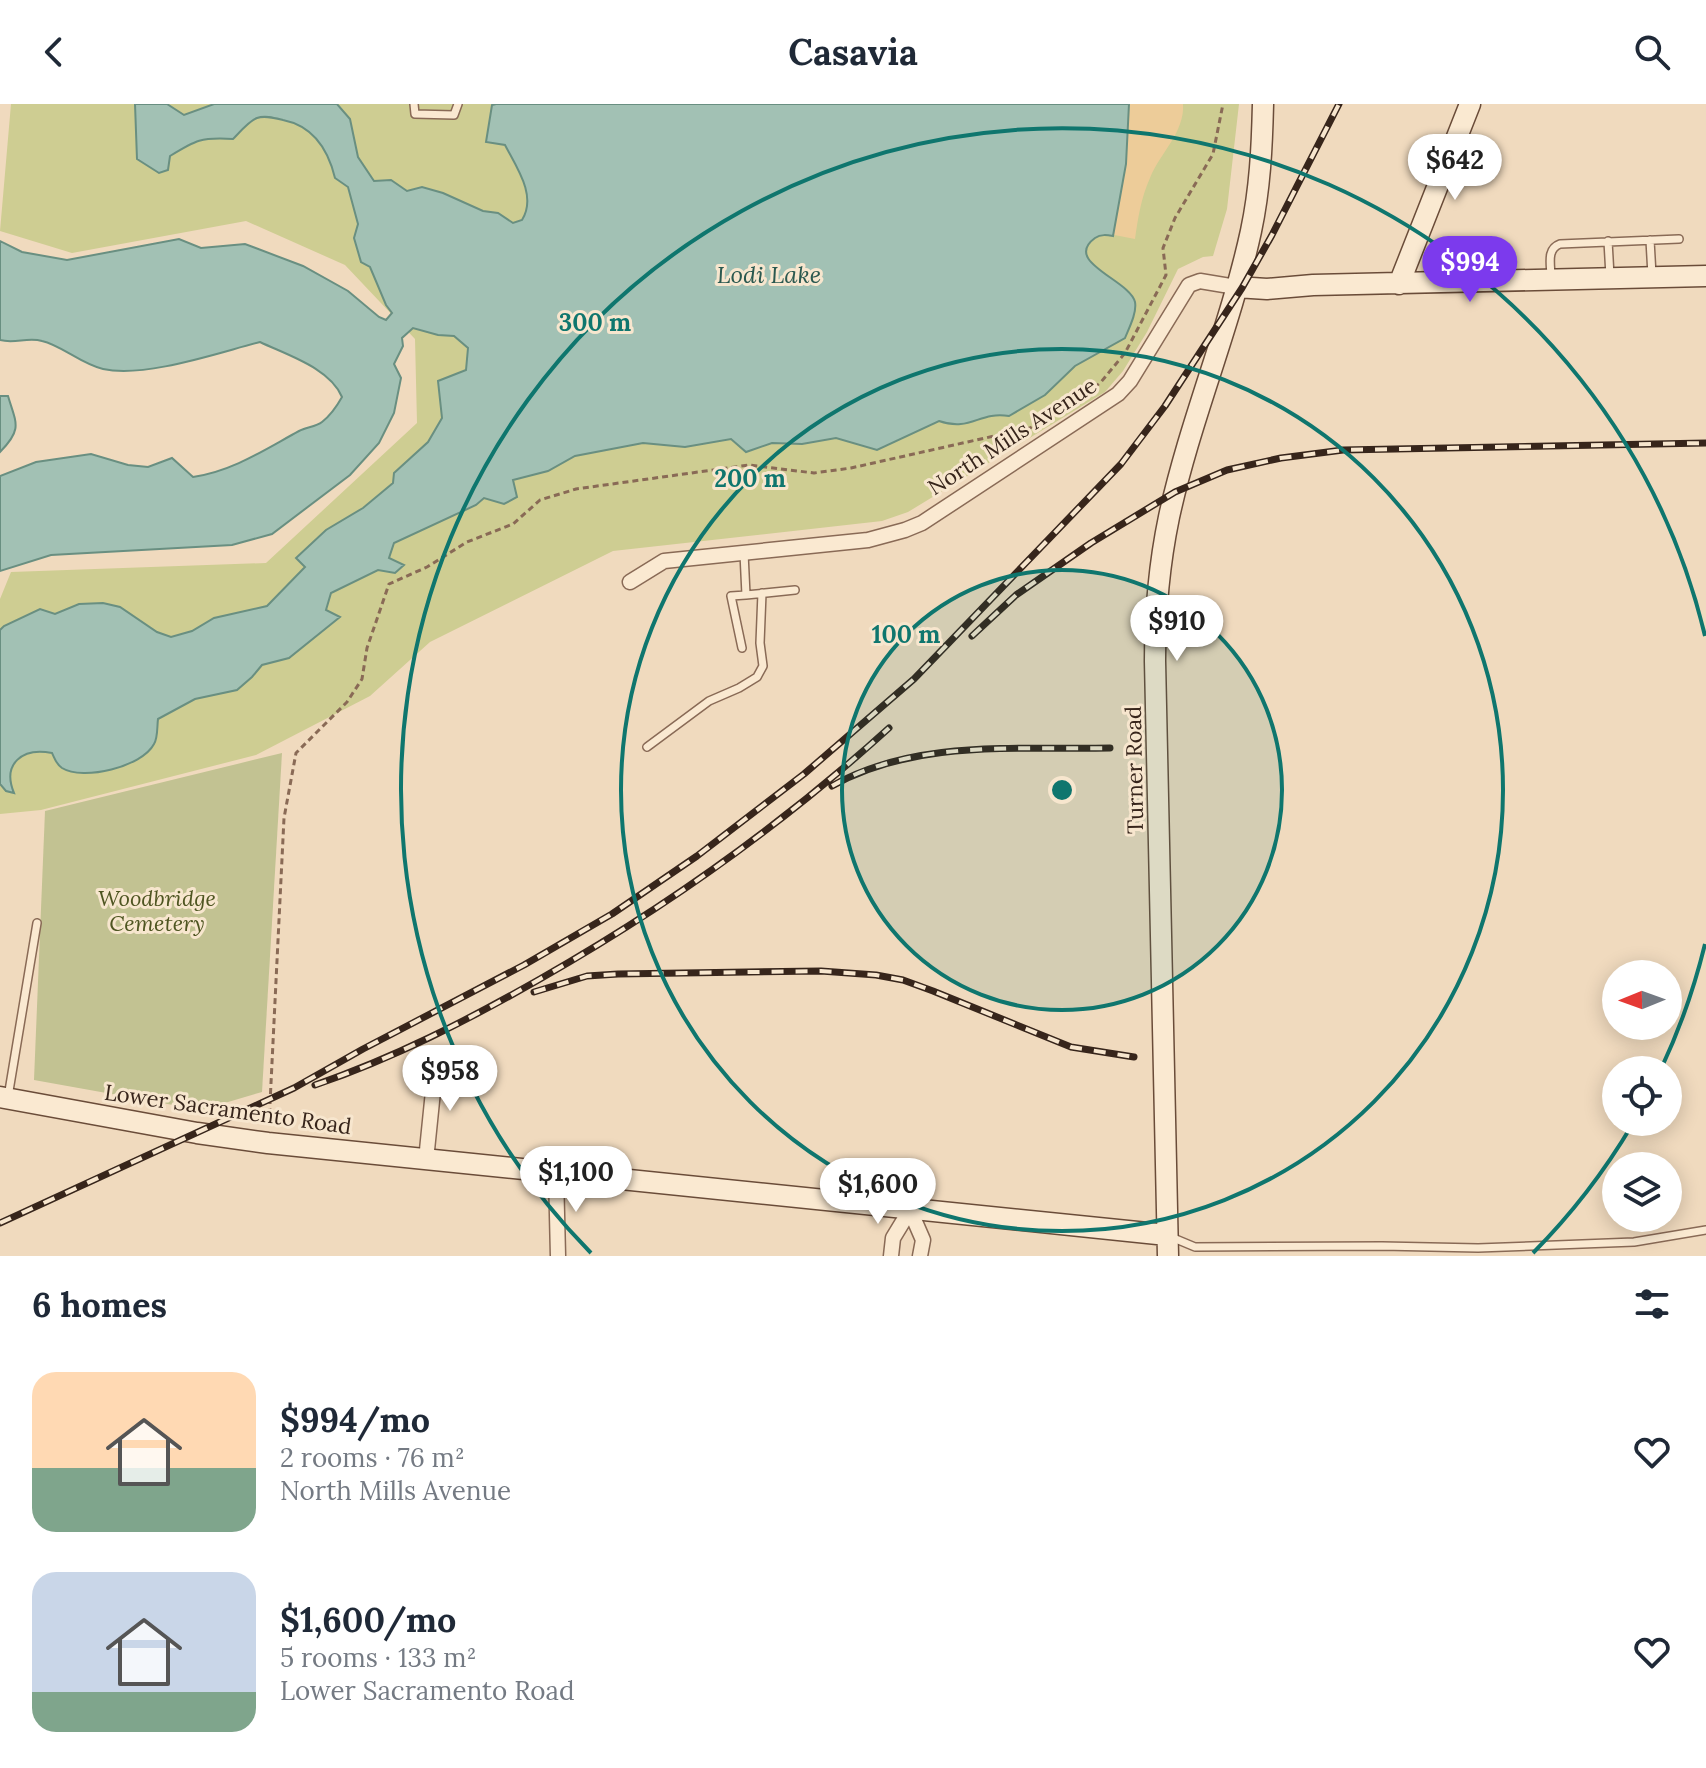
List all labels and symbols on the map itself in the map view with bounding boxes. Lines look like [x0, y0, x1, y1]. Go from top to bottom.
pin: $642 [1408, 134, 1502, 202]
pin: $994 [1423, 236, 1517, 304]
water label: Lodi Lake [717, 259, 821, 290]
text: 300 m [559, 307, 631, 338]
street label: North Mills Avenue [922, 371, 1102, 501]
text: 200 m [714, 463, 786, 494]
pin: $910 [1130, 595, 1224, 663]
text: 100 m [872, 619, 940, 650]
street label: Turner Road [1119, 706, 1149, 834]
centre of rings [1048, 776, 1076, 804]
park label: Woodbridge Cemetery [98, 884, 216, 937]
north arrow [1602, 960, 1682, 1040]
pin: $958 [403, 1045, 497, 1113]
street label: Lower Sacramento Road [103, 1078, 353, 1140]
pin: $1,100 [511, 1146, 641, 1214]
pin: $1,600 [813, 1158, 943, 1226]

